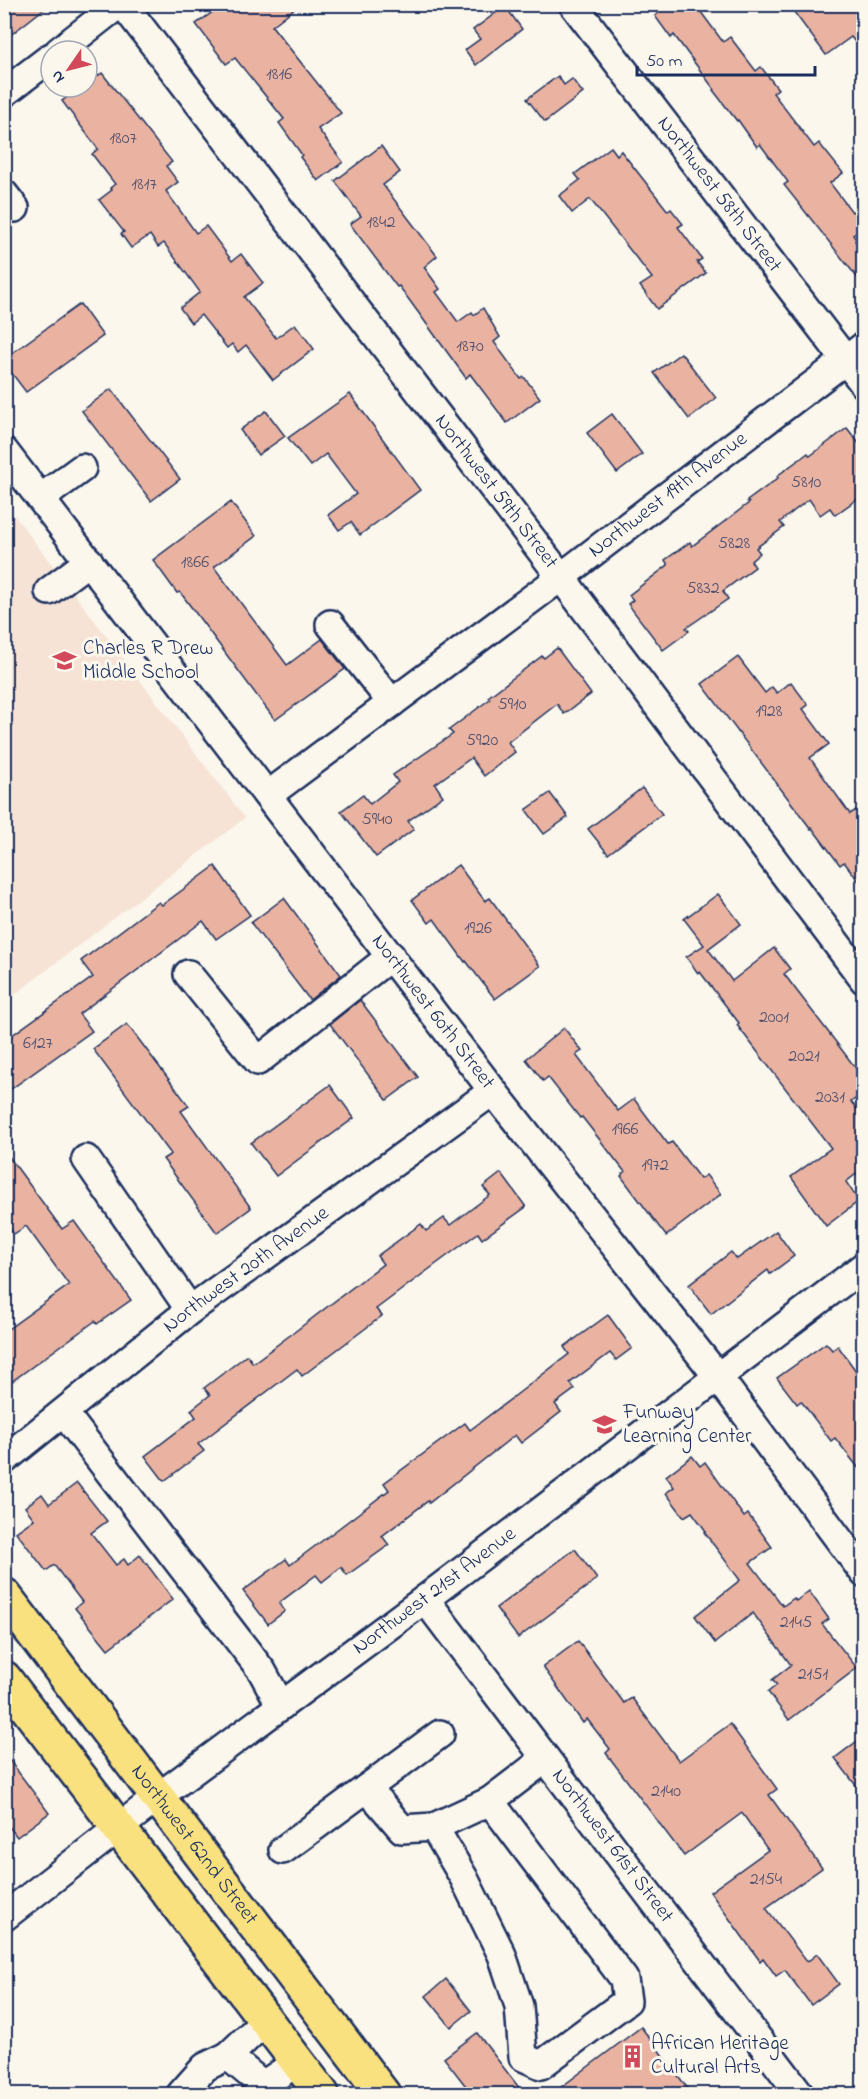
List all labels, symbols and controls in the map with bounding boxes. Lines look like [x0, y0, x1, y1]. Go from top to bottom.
north arrow [39, 39, 99, 99]
scale bar [637, 39, 816, 77]
text: 50 m [646, 49, 683, 75]
house number: 1816 [266, 62, 292, 88]
text: N [45, 65, 71, 88]
street label: Northwest 58th Street [649, 110, 789, 279]
house number: 1807 [109, 126, 137, 152]
house number: 1817 [131, 172, 157, 198]
house number: 1842 [367, 210, 395, 236]
house number: 1870 [456, 334, 484, 360]
street label: Northwest 59th Street [427, 408, 565, 576]
street label: Northwest 19th Avenue [582, 424, 755, 566]
house number: 5810 [791, 470, 821, 496]
house number: 5828 [718, 531, 751, 557]
house number: 1866 [181, 550, 209, 576]
house number: 5832 [686, 576, 720, 602]
place label: Charles R Drew Middle School [83, 634, 213, 688]
school or university icon: Charles R Drew Middle School [52, 648, 78, 674]
house number: 5910 [497, 692, 527, 718]
house number: 1928 [756, 699, 783, 725]
house number: 5920 [466, 728, 498, 754]
house number: 5940 [362, 807, 393, 833]
house number: 1926 [464, 916, 492, 942]
street label: Northwest 60th Street [363, 928, 502, 1096]
house number: 2001 [759, 1005, 789, 1031]
house number: 6127 [23, 1031, 54, 1057]
house number: 2021 [788, 1044, 820, 1070]
house number: 2031 [815, 1085, 845, 1111]
house number: 1966 [612, 1117, 639, 1143]
house number: 1972 [641, 1153, 669, 1179]
street label: Northwest 20th Avenue [157, 1199, 336, 1341]
place label: Funway Learning Center [622, 1398, 752, 1454]
school or university icon: Funway Learning Center [592, 1412, 618, 1438]
street label: Northwest 21st Avenue [347, 1519, 523, 1663]
house number: 2145 [780, 1610, 812, 1636]
house number: 2151 [798, 1662, 829, 1688]
street label: Northwest 62nd Street [123, 1758, 265, 1932]
street label: Northwest 61st Street [544, 1763, 681, 1930]
house number: 2140 [651, 1779, 681, 1805]
house number: 2154 [750, 1867, 783, 1893]
place label: African Heritage Cultural Arts [651, 2029, 789, 2083]
building icon: African Heritage Cultural Arts [620, 2043, 646, 2069]

